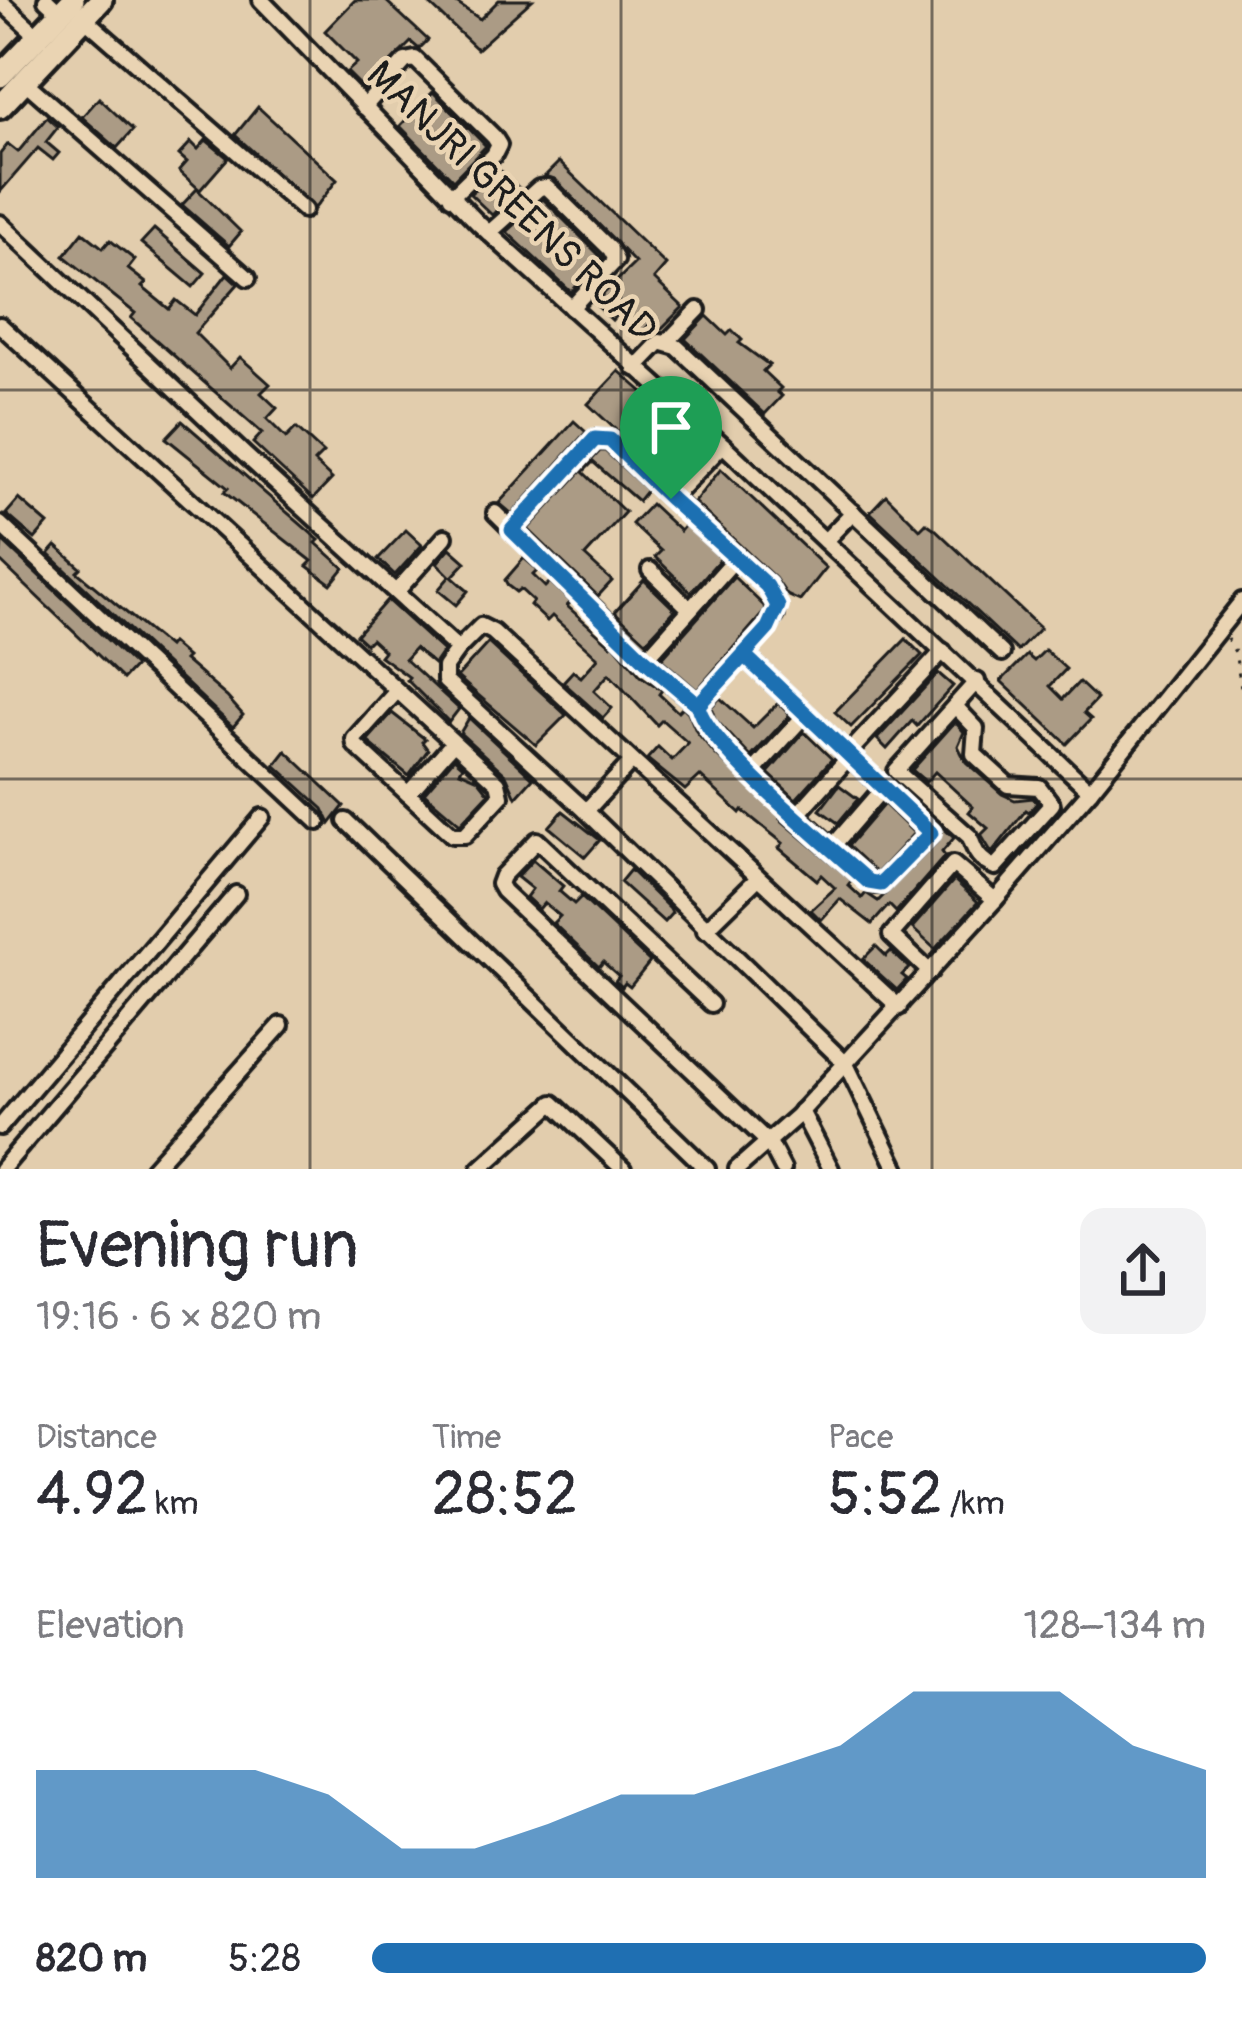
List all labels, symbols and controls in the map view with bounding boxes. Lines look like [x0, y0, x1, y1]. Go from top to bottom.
street label: MANJRI GREENS ROAD [357, 51, 667, 353]
pin [620, 376, 722, 499]
icon: arrive [638, 394, 704, 460]
text: Evening run [36, 1205, 359, 1288]
button: share [1080, 1208, 1206, 1334]
text: 19:16 · 6 × 820 m [36, 1292, 321, 1341]
text: Distance [36, 1417, 157, 1458]
text: Time [432, 1417, 501, 1458]
text: Pace [828, 1417, 893, 1458]
text: 4.92 [36, 1458, 148, 1533]
text: 28:52 [432, 1458, 578, 1533]
text: 5:52 [828, 1458, 943, 1533]
text: km [148, 1483, 199, 1524]
text: /km [943, 1483, 1005, 1524]
text: Elevation [36, 1601, 185, 1650]
text: 128–134 m [1024, 1601, 1206, 1650]
text: 820 m [36, 1934, 147, 1983]
text: 5:28 [228, 1934, 301, 1983]

